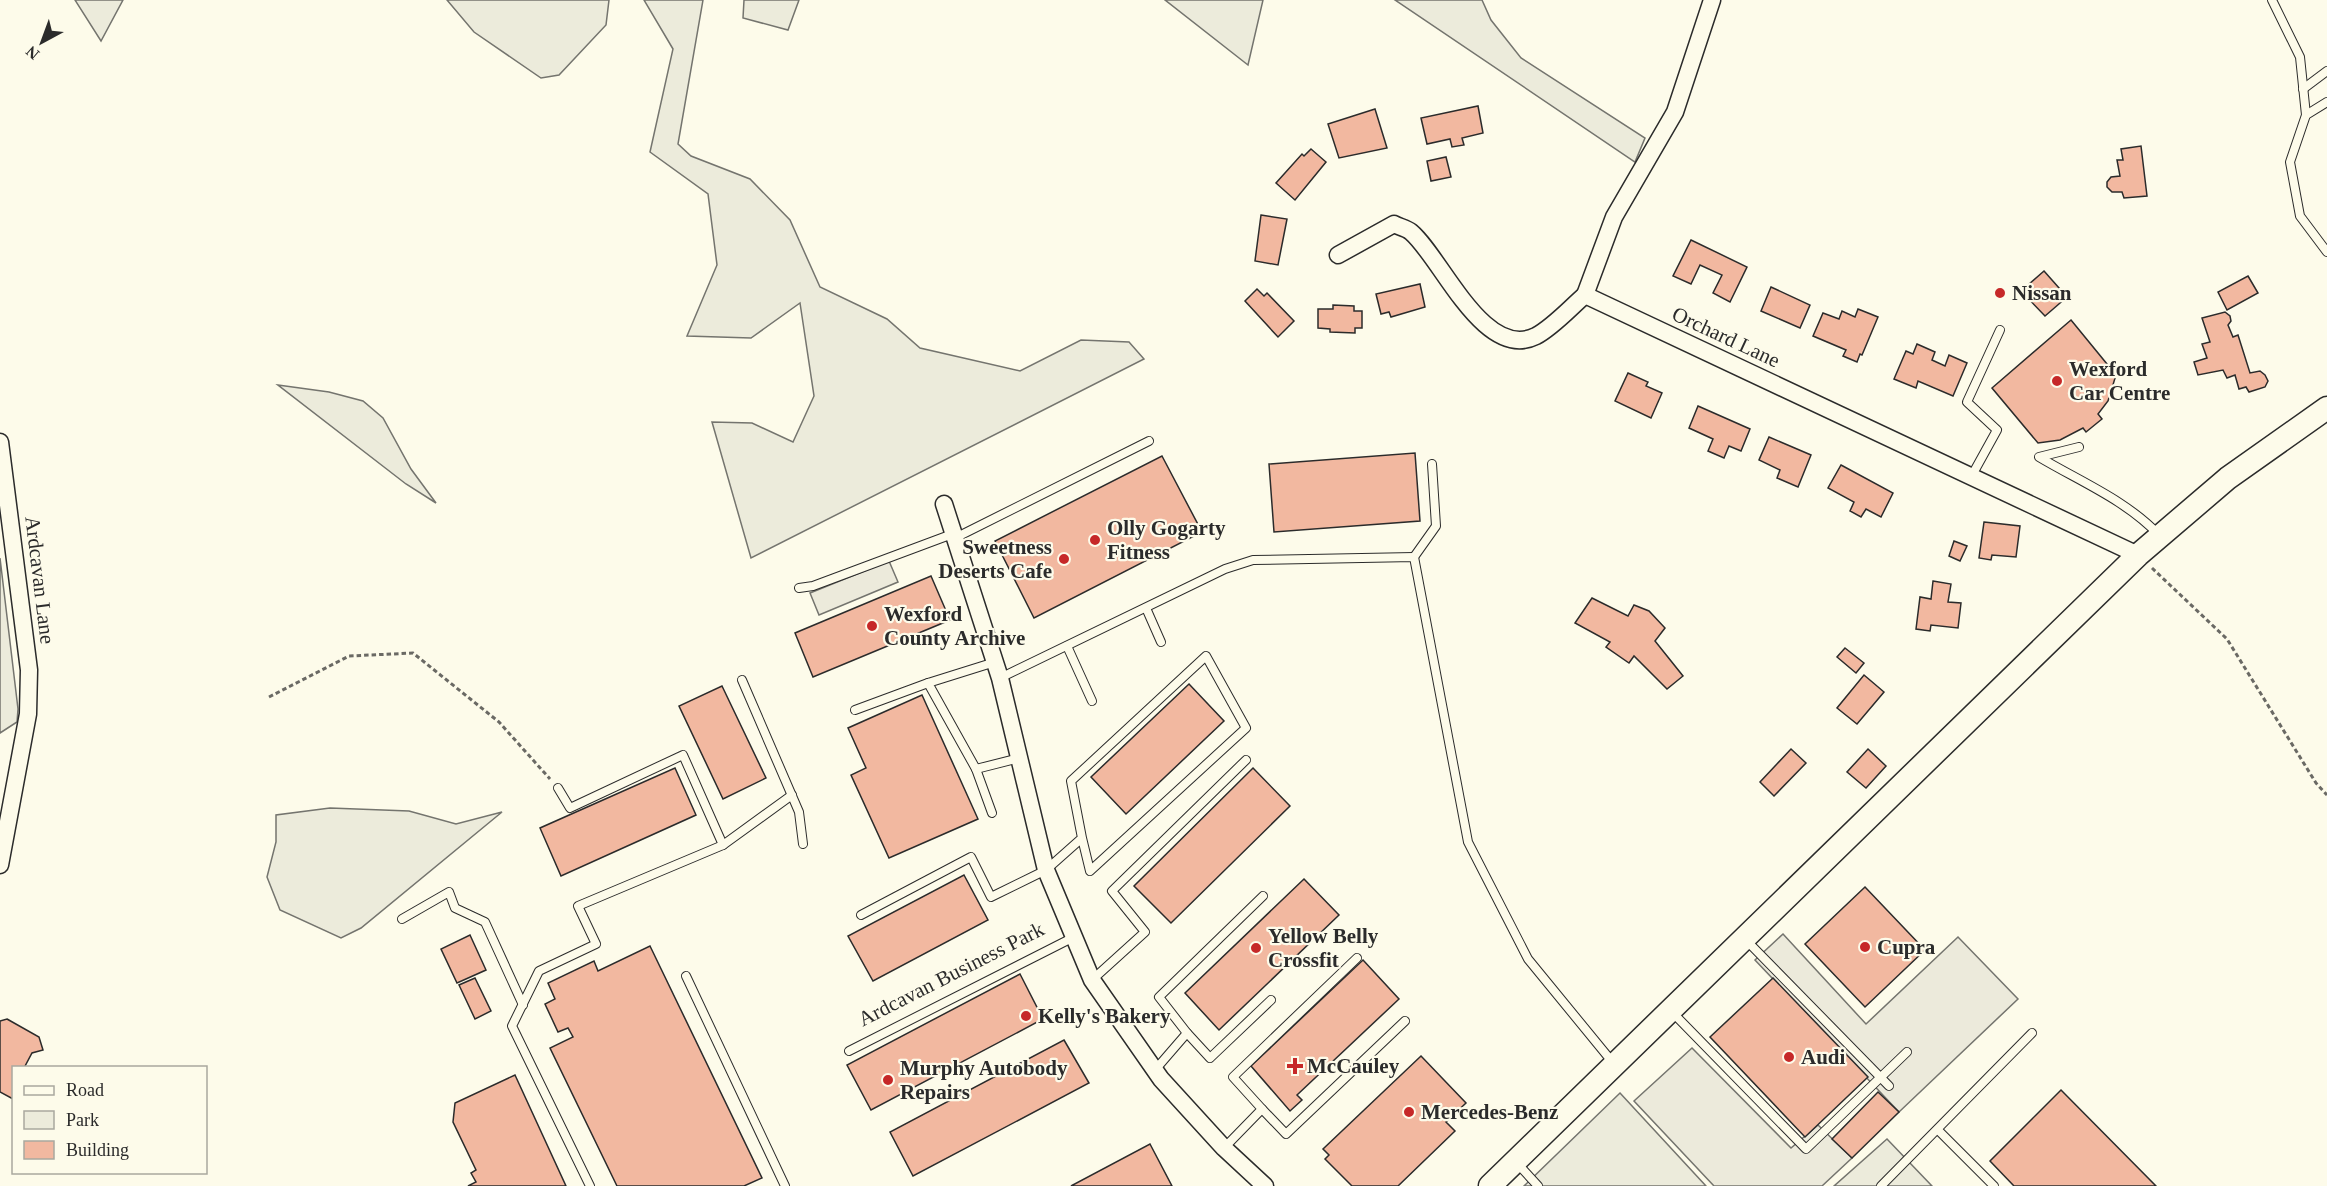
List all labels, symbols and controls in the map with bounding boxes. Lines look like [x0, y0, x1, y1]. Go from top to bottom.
north arrow [12, 12, 72, 72]
text: N [22, 42, 42, 63]
place label: Nissan [2012, 281, 2072, 305]
marker: Nissan [1993, 286, 2007, 300]
street label: Orchard Lane [1668, 302, 1784, 372]
place label: Wexford Car Centre [2069, 357, 2170, 405]
marker: Wexford Car Centre [2050, 374, 2064, 388]
street label: Ardcavan Lane [20, 515, 60, 645]
place label: Olly Gogarty Fitness [1107, 516, 1226, 564]
marker: Olly Gogarty Fitness [1088, 533, 1102, 547]
place label: Sweetness Deserts Cafe [938, 535, 1052, 583]
marker: Sweetness Deserts Cafe [1057, 552, 1071, 566]
place label: Wexford County Archive [884, 602, 1025, 650]
marker: Wexford County Archive [865, 619, 879, 633]
street label: Ardcavan Business Park [854, 916, 1048, 1031]
place label: Yellow Belly Crossfit [1268, 924, 1379, 972]
place label: Cupra [1877, 935, 1936, 959]
marker: Cupra [1858, 940, 1872, 954]
marker: Yellow Belly Crossfit [1249, 941, 1263, 955]
place label: Kelly's Bakery [1038, 1004, 1171, 1028]
marker: Kelly's Bakery [1019, 1009, 1033, 1023]
place label: Audi [1801, 1045, 1846, 1069]
marker: Audi [1782, 1050, 1796, 1064]
place label: McCauley [1307, 1054, 1400, 1078]
place label: Murphy Autobody Repairs [900, 1056, 1068, 1104]
marker: McCauley [1288, 1059, 1302, 1073]
legend [12, 1066, 207, 1174]
marker: Murphy Autobody Repairs [881, 1073, 895, 1087]
text: Road [66, 1080, 104, 1100]
place label: Mercedes-Benz [1421, 1100, 1558, 1124]
marker: Mercedes-Benz [1402, 1105, 1416, 1119]
text: Park [66, 1110, 99, 1130]
text: Building [66, 1140, 129, 1160]

